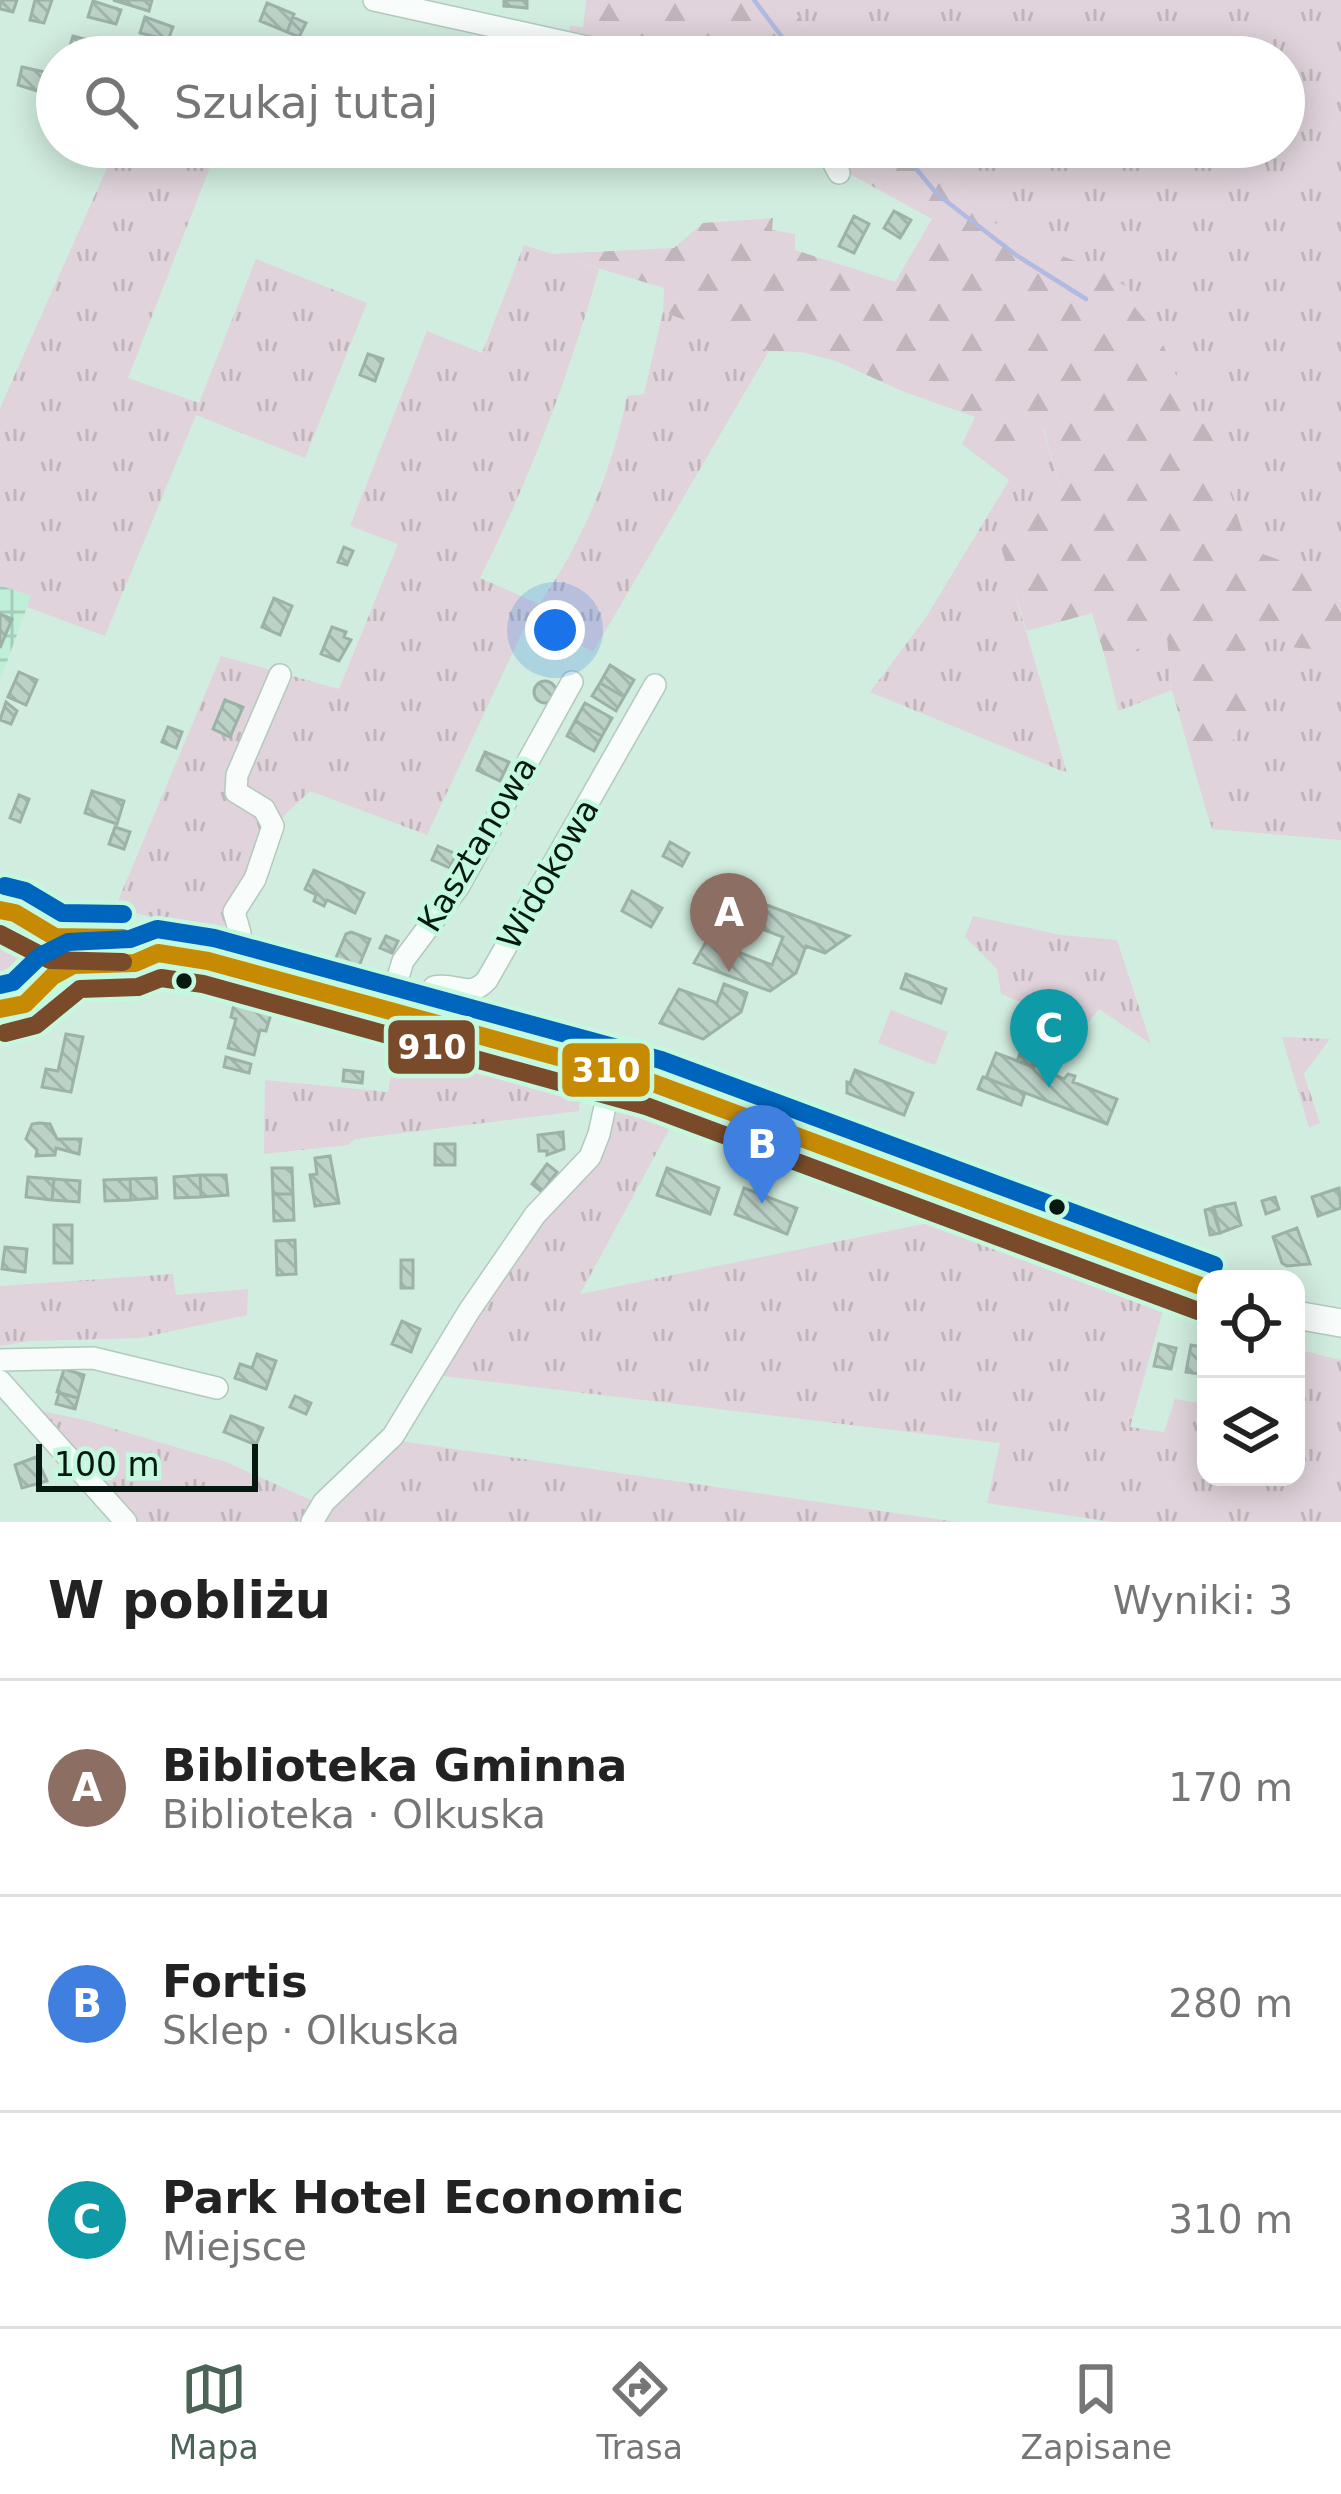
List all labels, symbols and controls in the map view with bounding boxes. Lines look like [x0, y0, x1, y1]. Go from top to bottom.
search box [36, 36, 1305, 168]
icon: search [78, 69, 144, 135]
text: Szukaj tutaj [174, 76, 438, 129]
your location [525, 600, 585, 660]
street label: Kasztanowa [409, 749, 545, 939]
street label: Widokowa [489, 792, 607, 956]
pin: A [690, 873, 768, 972]
unlabelled marker [173, 970, 195, 992]
pin: C [1010, 989, 1088, 1088]
line badge: 910 [386, 1018, 477, 1076]
text: 910 [398, 1028, 466, 1067]
line badge: 310 [560, 1041, 652, 1099]
text: 310 [572, 1051, 640, 1090]
pin: B [723, 1105, 801, 1204]
unlabelled marker [1046, 1196, 1068, 1218]
map controls [1197, 1270, 1305, 1486]
button: locate [1197, 1270, 1305, 1378]
button: layers [1197, 1378, 1305, 1486]
scale bar [36, 1438, 258, 1491]
text: 100 m [54, 1445, 160, 1484]
text: W pobliżu [48, 1571, 331, 1630]
text: Wyniki: 3 [1113, 1578, 1293, 1623]
text: Biblioteka Gminna [162, 1739, 627, 1792]
text: A [72, 1765, 102, 1810]
text: 170 m [1168, 1765, 1293, 1810]
text: Biblioteka · Olkuska [162, 1792, 546, 1837]
text: Fortis [162, 1955, 308, 2008]
text: B [72, 1981, 102, 2026]
text: 280 m [1168, 1981, 1293, 2026]
text: Sklep · Olkuska [162, 2008, 460, 2053]
text: Park Hotel Economic [162, 2171, 684, 2224]
text: C [73, 2197, 101, 2242]
text: 310 m [1168, 2197, 1293, 2242]
text: Miejsce [162, 2224, 307, 2269]
tab: Mapa [169, 2356, 259, 2467]
tab: Trasa [596, 2356, 683, 2467]
tab: Zapisane [1021, 2356, 1172, 2467]

